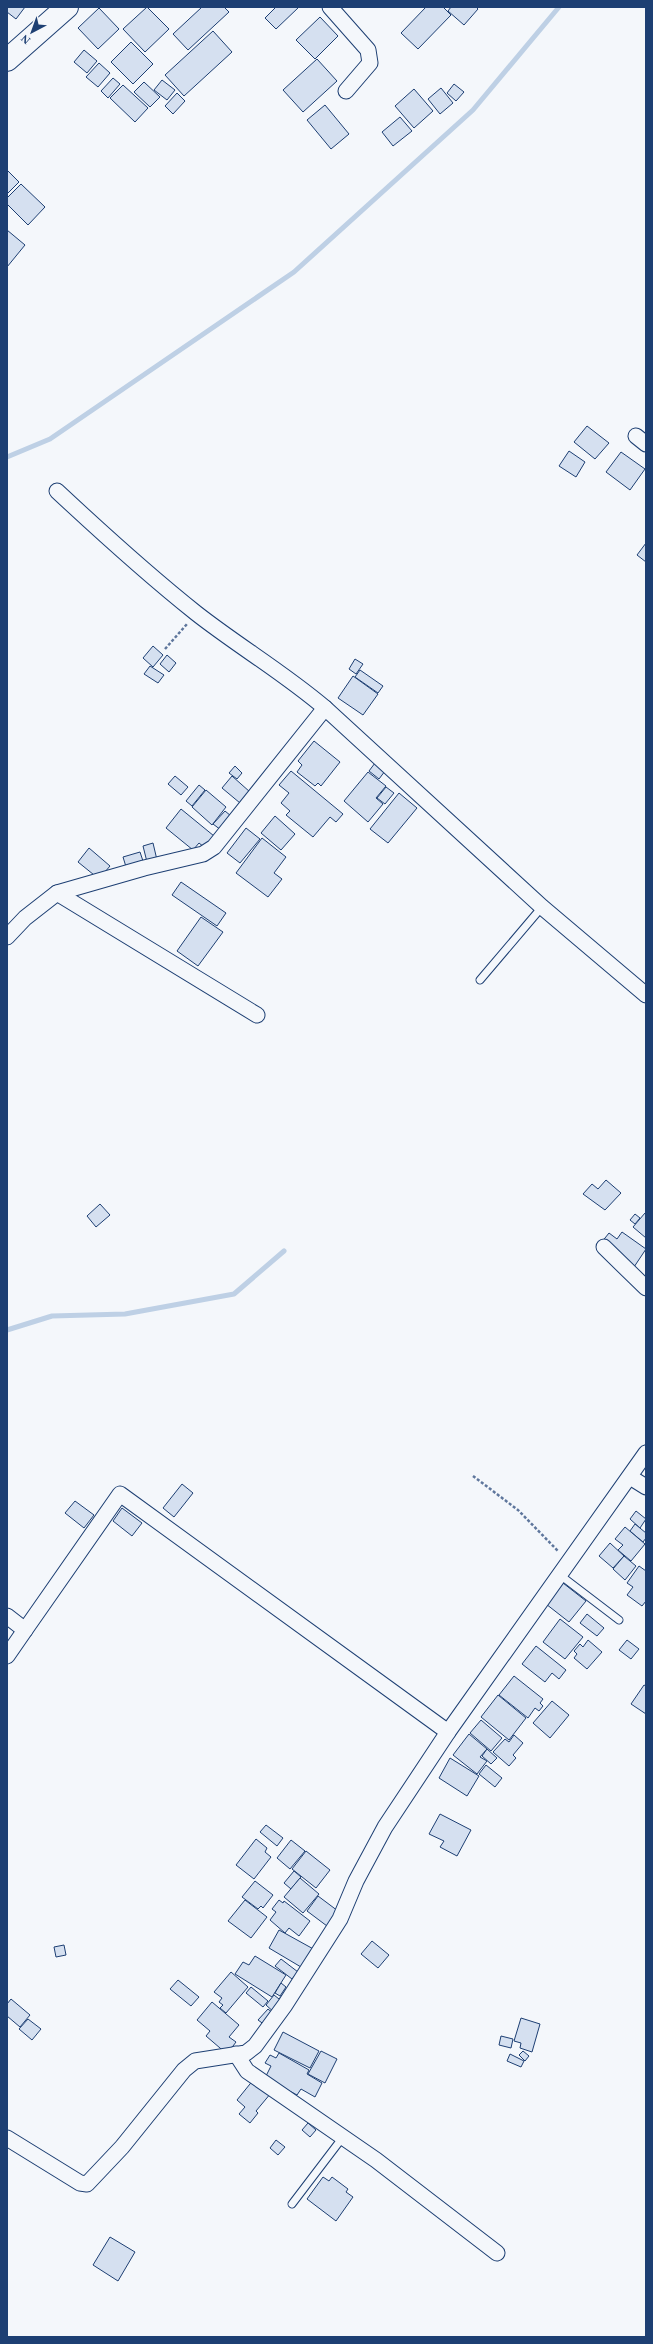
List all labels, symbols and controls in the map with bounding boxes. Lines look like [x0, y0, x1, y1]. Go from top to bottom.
north arrow [12, 12, 52, 52]
text: N [18, 32, 32, 47]

